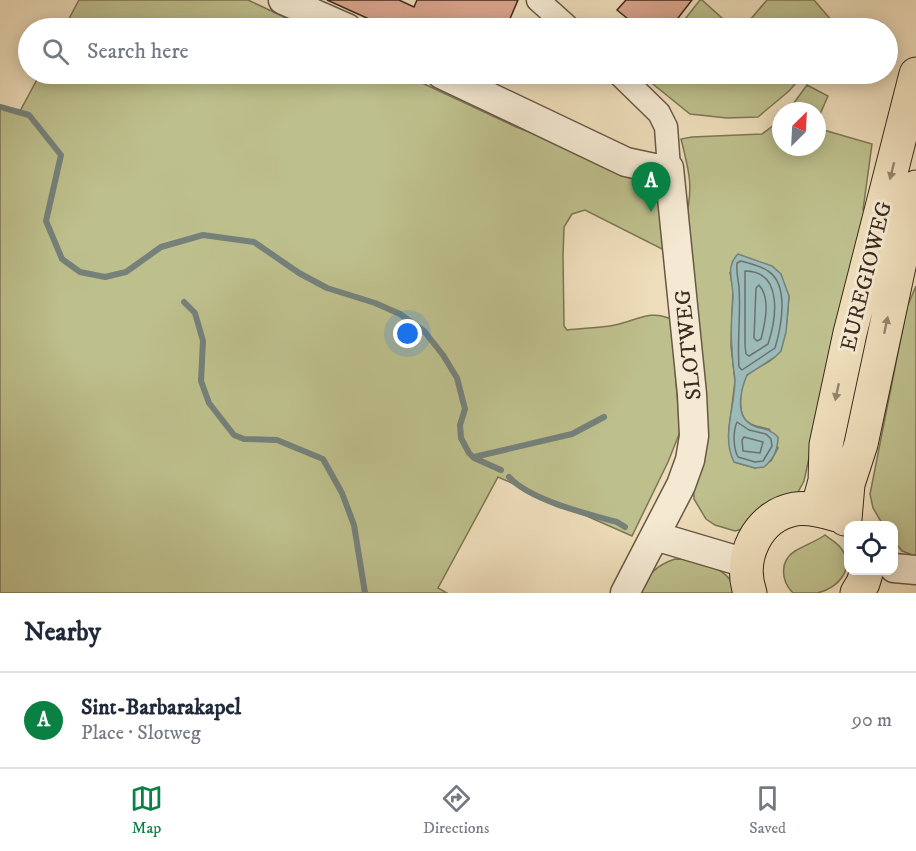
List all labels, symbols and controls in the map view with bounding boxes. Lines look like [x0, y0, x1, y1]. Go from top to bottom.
search box [18, 18, 898, 84]
icon: search [39, 35, 72, 68]
text: Search here [87, 38, 189, 65]
north arrow [772, 102, 826, 156]
pin: A [632, 162, 670, 212]
one-way arrow [886, 162, 896, 180]
street label: EUREGIOWEG [835, 199, 898, 354]
street label: SLOTWEG [669, 288, 708, 401]
one-way arrow [882, 316, 891, 335]
your location [393, 319, 422, 348]
one-way arrow [832, 383, 842, 401]
map controls [844, 521, 898, 575]
button: locate [844, 521, 898, 575]
text: Nearby [24, 616, 101, 649]
text: Sint-Barbarakapel [81, 694, 241, 721]
text: A [37, 708, 50, 733]
text: 90 m [852, 708, 892, 733]
text: Place · Slotweg [81, 721, 201, 746]
tab: Map [130, 782, 163, 838]
tab: Directions [423, 782, 489, 838]
tab: Saved [749, 782, 786, 838]

